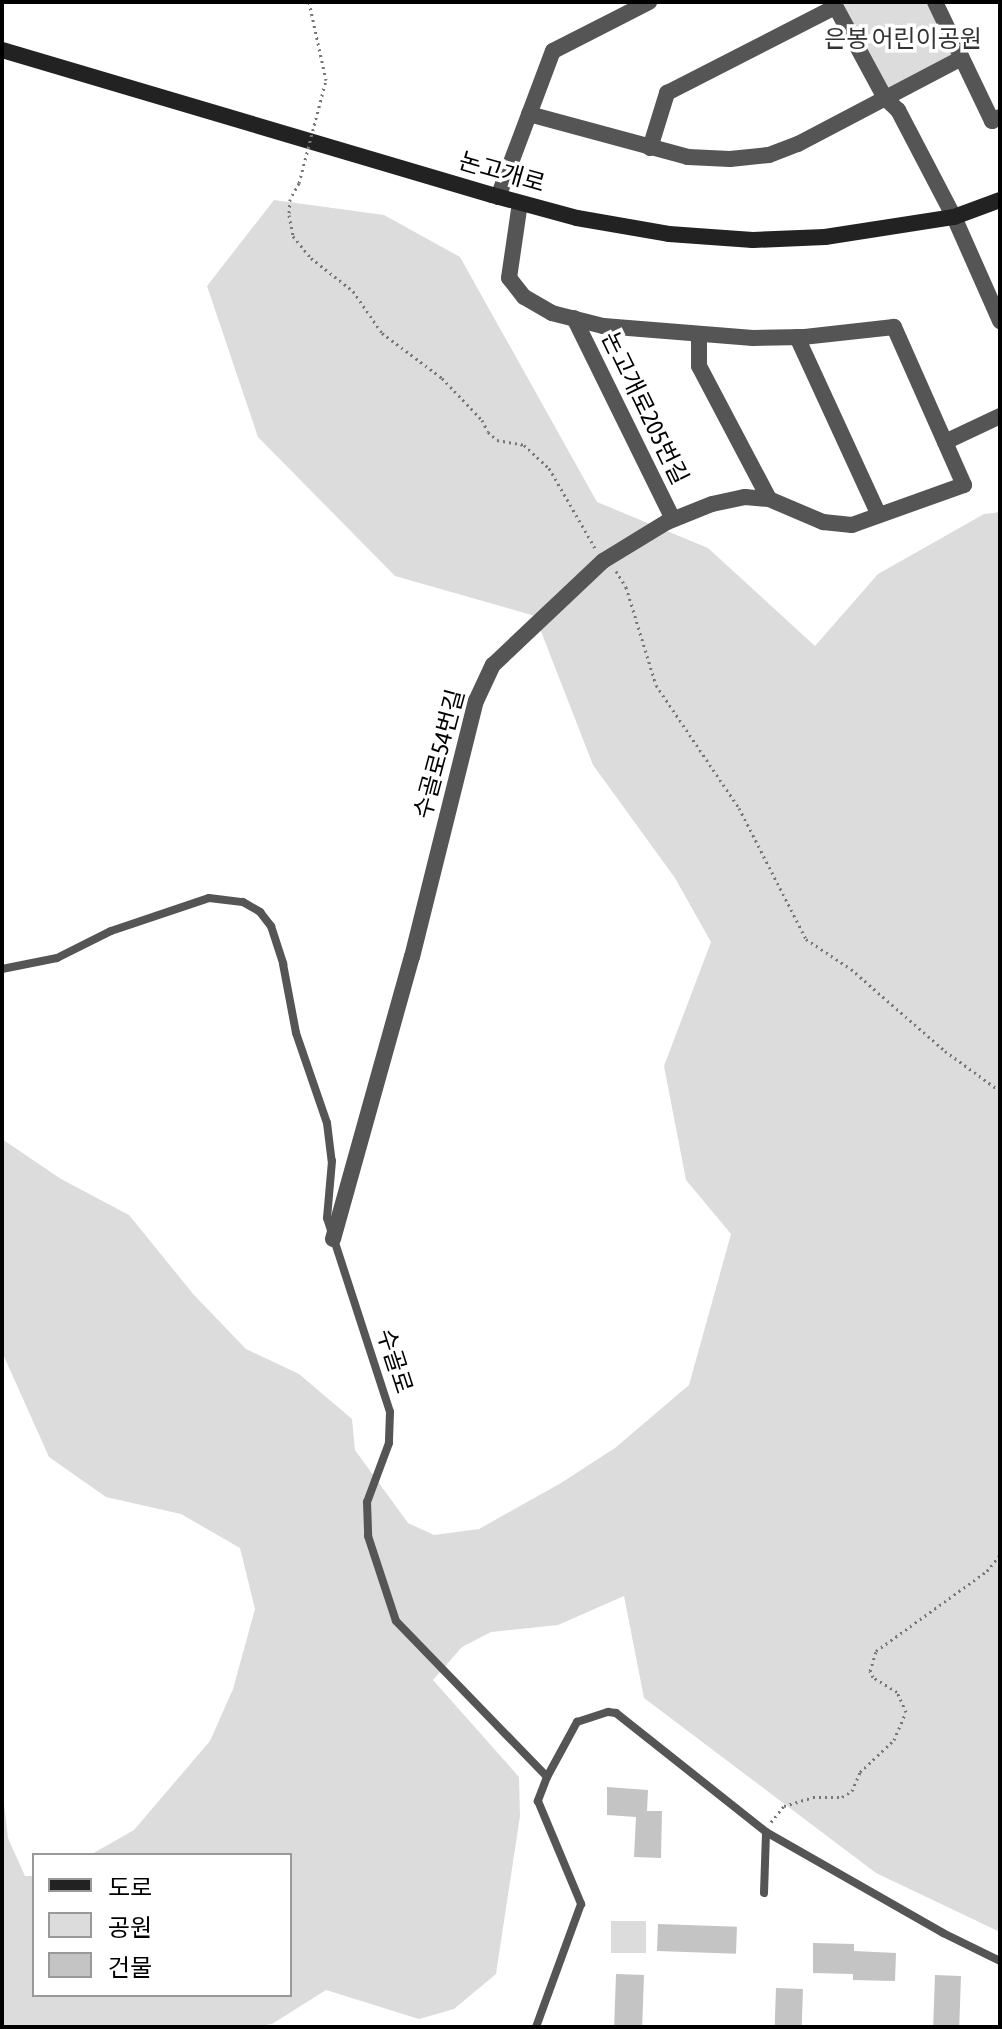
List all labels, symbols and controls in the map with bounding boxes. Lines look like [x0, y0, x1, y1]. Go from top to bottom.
park label: 은봉 어린이공원 [824, 25, 982, 53]
street label: 논고개로 [456, 146, 548, 198]
street label: 논고개로205번길 [596, 327, 694, 489]
street label: 수골로54번길 [408, 686, 470, 822]
street label: 수골로 [371, 1325, 419, 1397]
legend [32, 1853, 292, 1997]
text: 도로 [108, 1874, 152, 1901]
text: 공원 [108, 1914, 152, 1941]
text: 건물 [108, 1954, 152, 1981]

